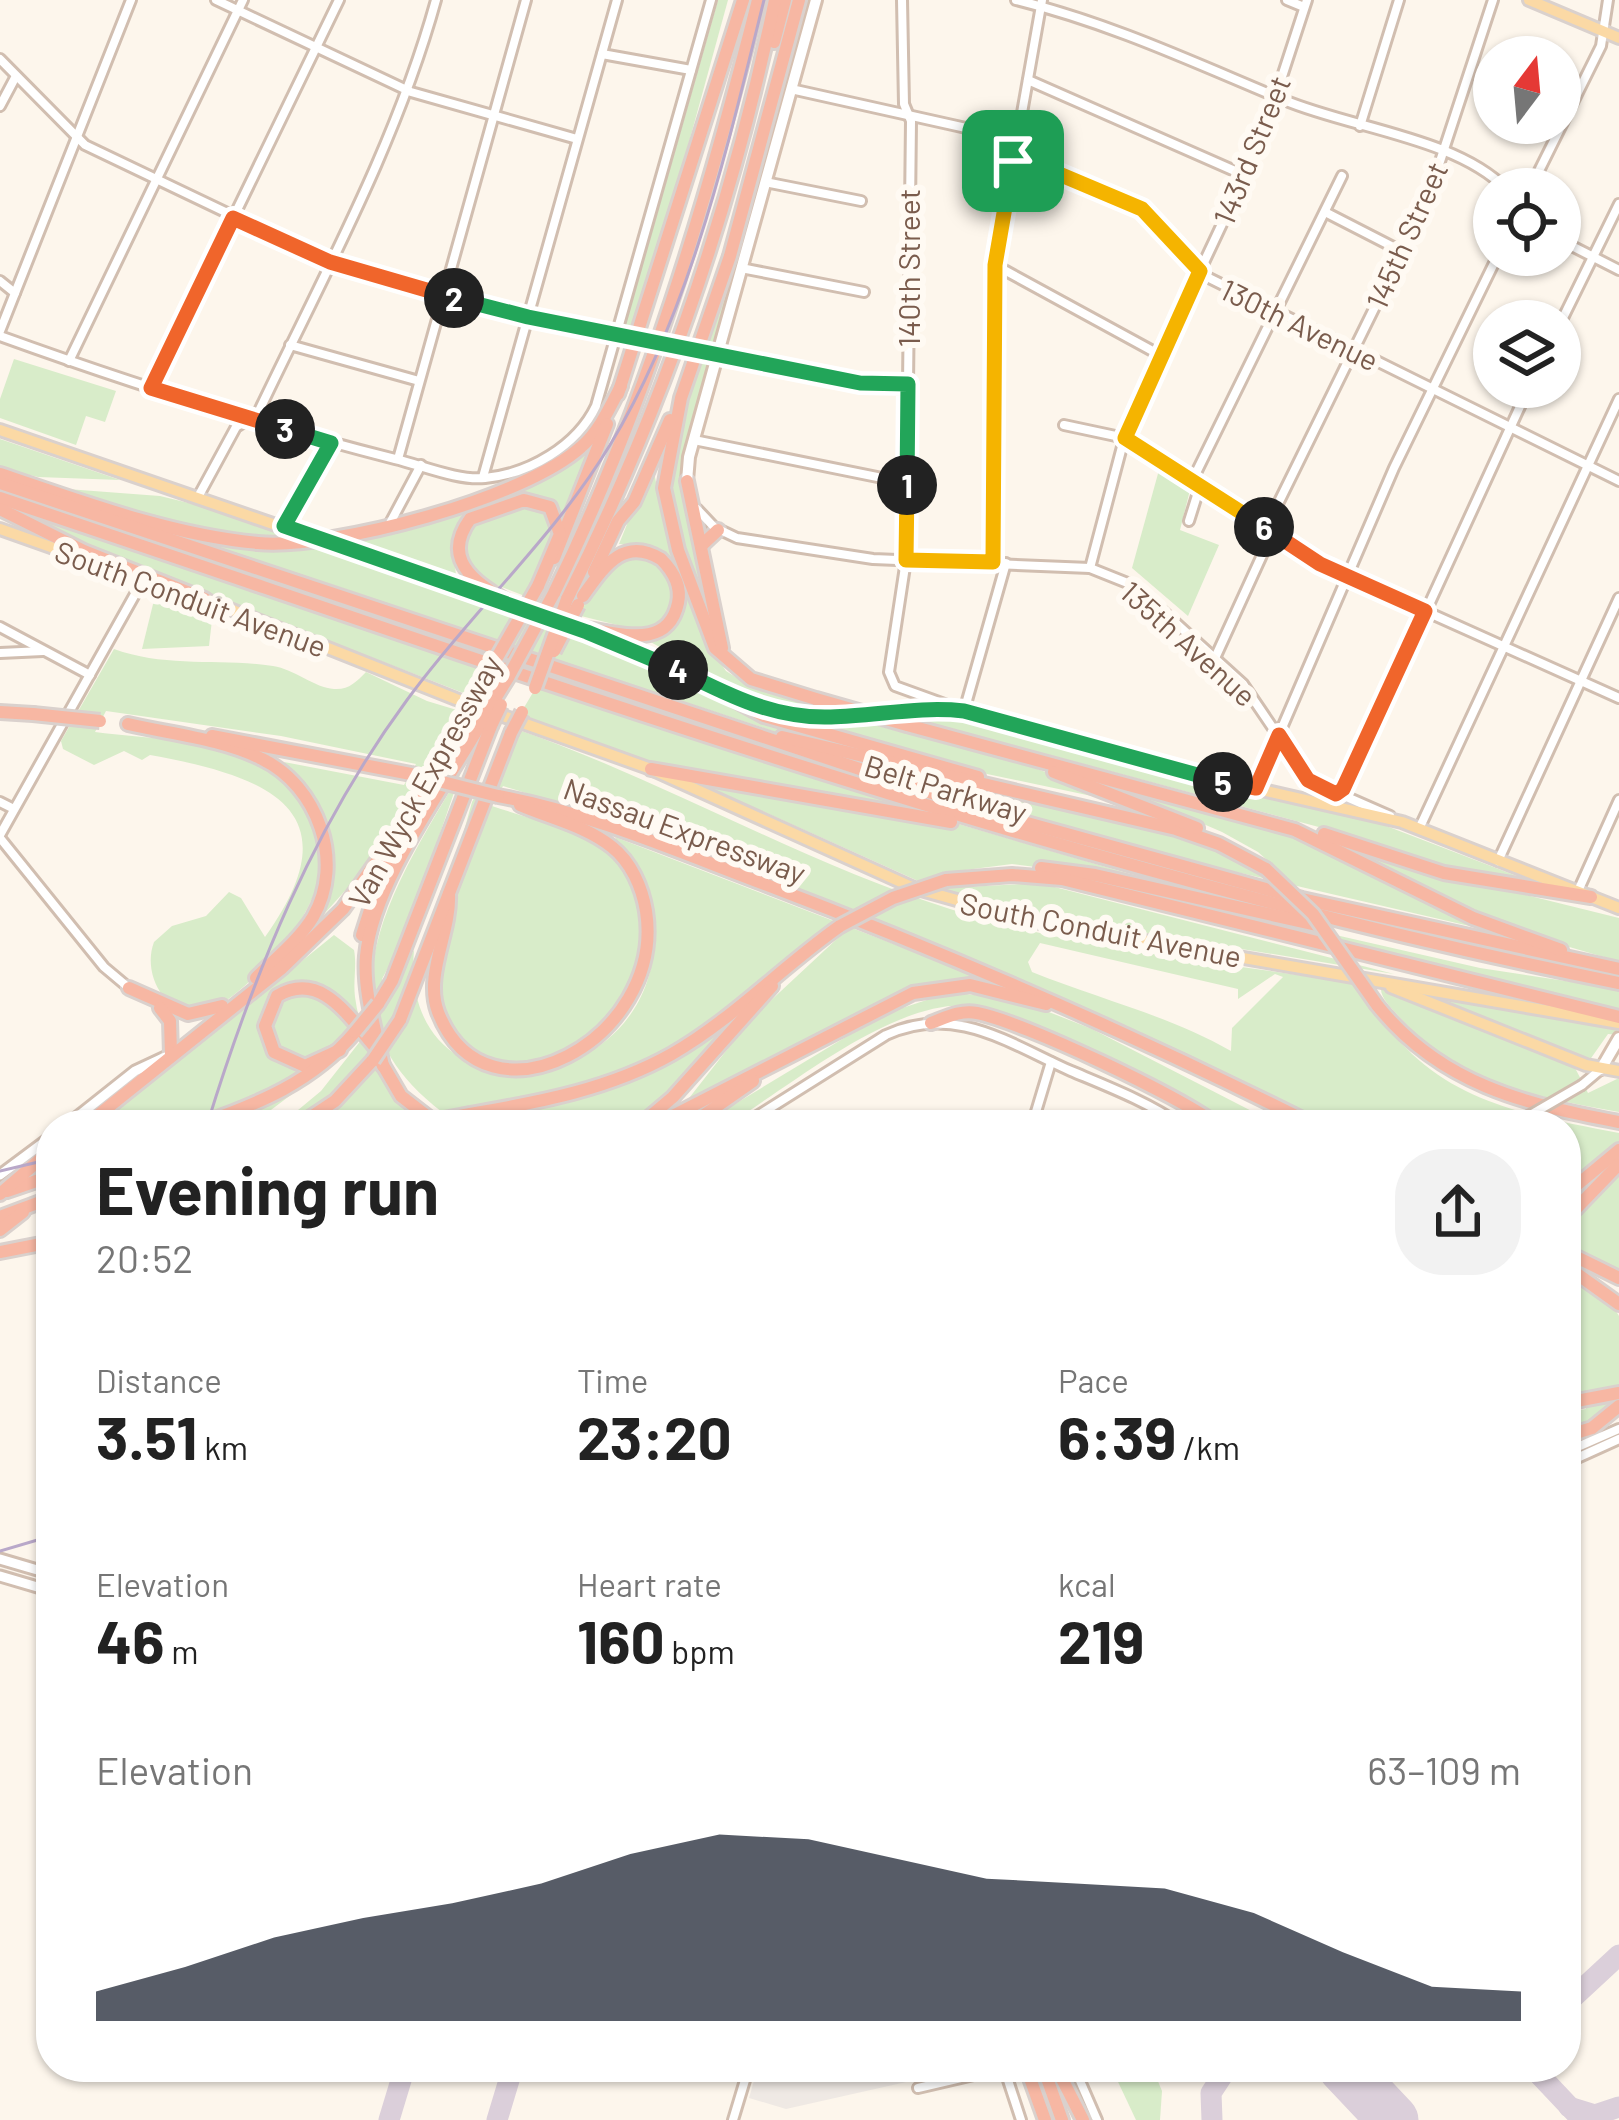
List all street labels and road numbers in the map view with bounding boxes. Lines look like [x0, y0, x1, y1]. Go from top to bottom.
street label: 143rd Street [1205, 70, 1297, 230]
street label: 145th Street [1358, 156, 1454, 314]
street label: 140th Street [890, 189, 926, 347]
street label: 130th Avenue [1215, 270, 1385, 378]
street label: South Conduit Avenue [51, 532, 331, 664]
street label: 135th Avenue [1114, 573, 1264, 713]
street label: Van Wyck Expressway [340, 648, 508, 913]
street label: Belt Parkway [860, 746, 1032, 830]
street label: Nassau Expressway [559, 770, 811, 891]
street label: South Conduit Avenue [957, 884, 1245, 974]

